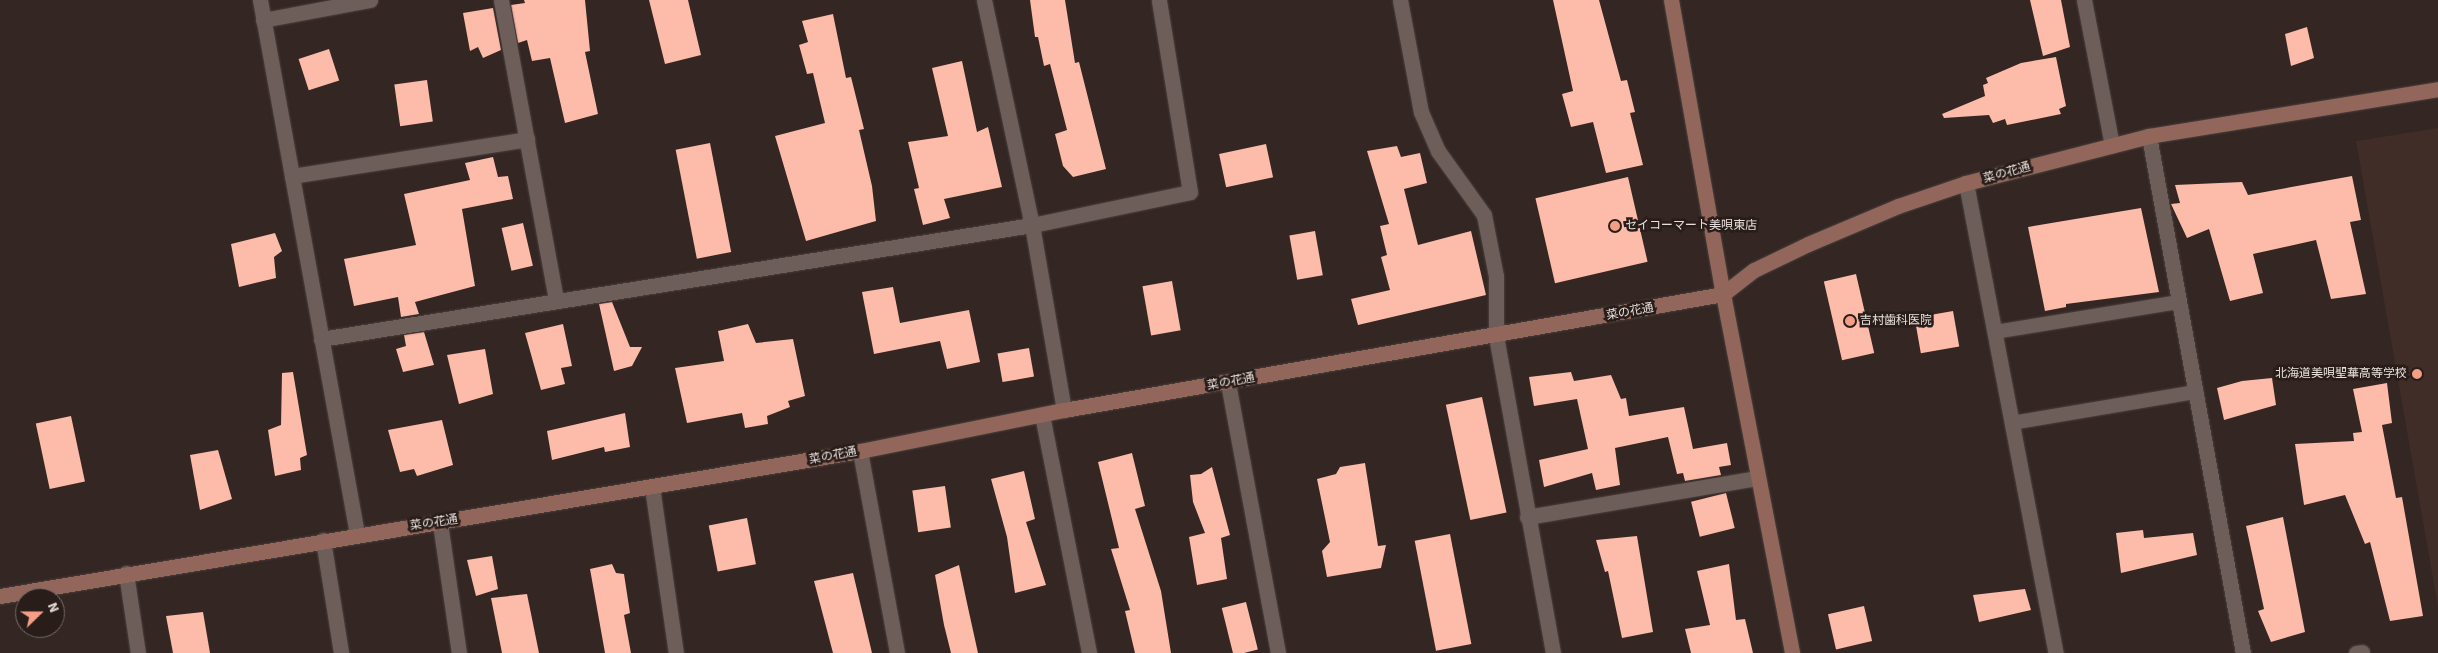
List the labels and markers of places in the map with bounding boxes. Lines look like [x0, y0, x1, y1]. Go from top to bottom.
place label: セイコーマート美唄東店 [1625, 219, 1757, 233]
marker: セイコーマート美唄東店 [1609, 220, 1621, 232]
place label: 吉村歯科医院 [1860, 314, 1932, 328]
marker: 吉村歯科医院 [1844, 315, 1856, 327]
place label: 北海道美唄聖華高等学校 [2275, 367, 2407, 381]
marker: 北海道美唄聖華高等学校 [2411, 368, 2423, 380]

